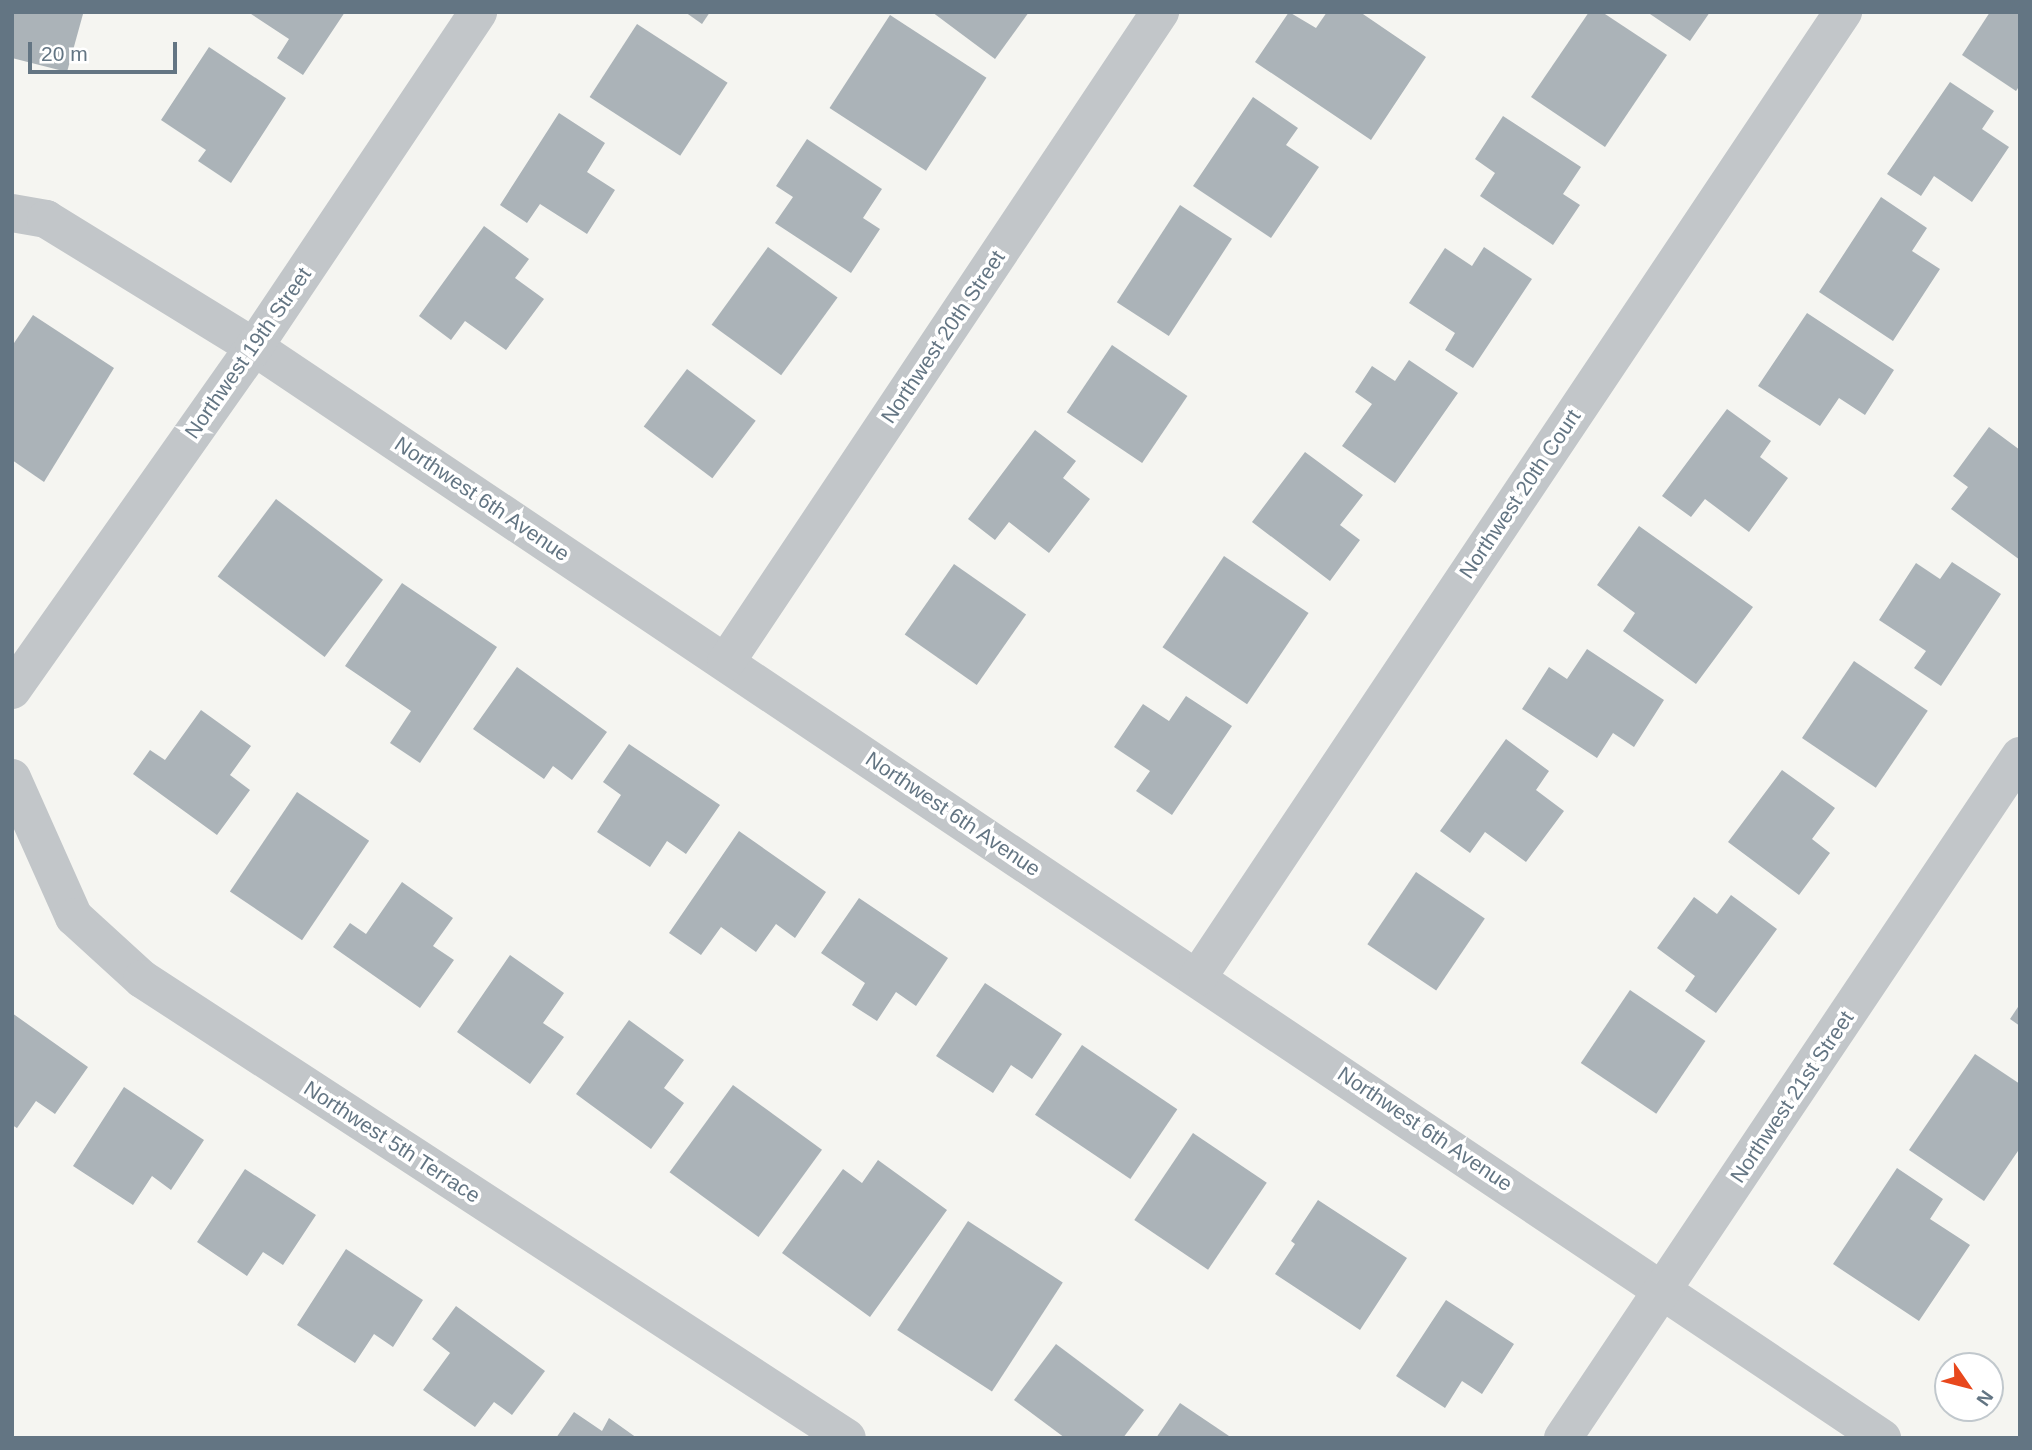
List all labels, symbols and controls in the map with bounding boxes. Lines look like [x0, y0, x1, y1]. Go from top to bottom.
scale bar [32, 28, 180, 72]
text: 20 m [41, 42, 88, 65]
street label: Northwest 20th Street [876, 246, 1010, 428]
street label: Northwest 19th Street [179, 263, 317, 443]
street label: Northwest 20th Court [1454, 405, 1586, 583]
street label: Northwest 6th Avenue [389, 431, 575, 567]
street label: Northwest 6th Avenue [860, 746, 1046, 882]
street label: Northwest 21st Street [1725, 1006, 1859, 1188]
street label: Northwest 6th Avenue [1332, 1061, 1518, 1197]
street label: Northwest 5th Terrace [299, 1075, 485, 1209]
north arrow [1934, 1352, 2004, 1422]
text: N [1972, 1387, 1998, 1410]

